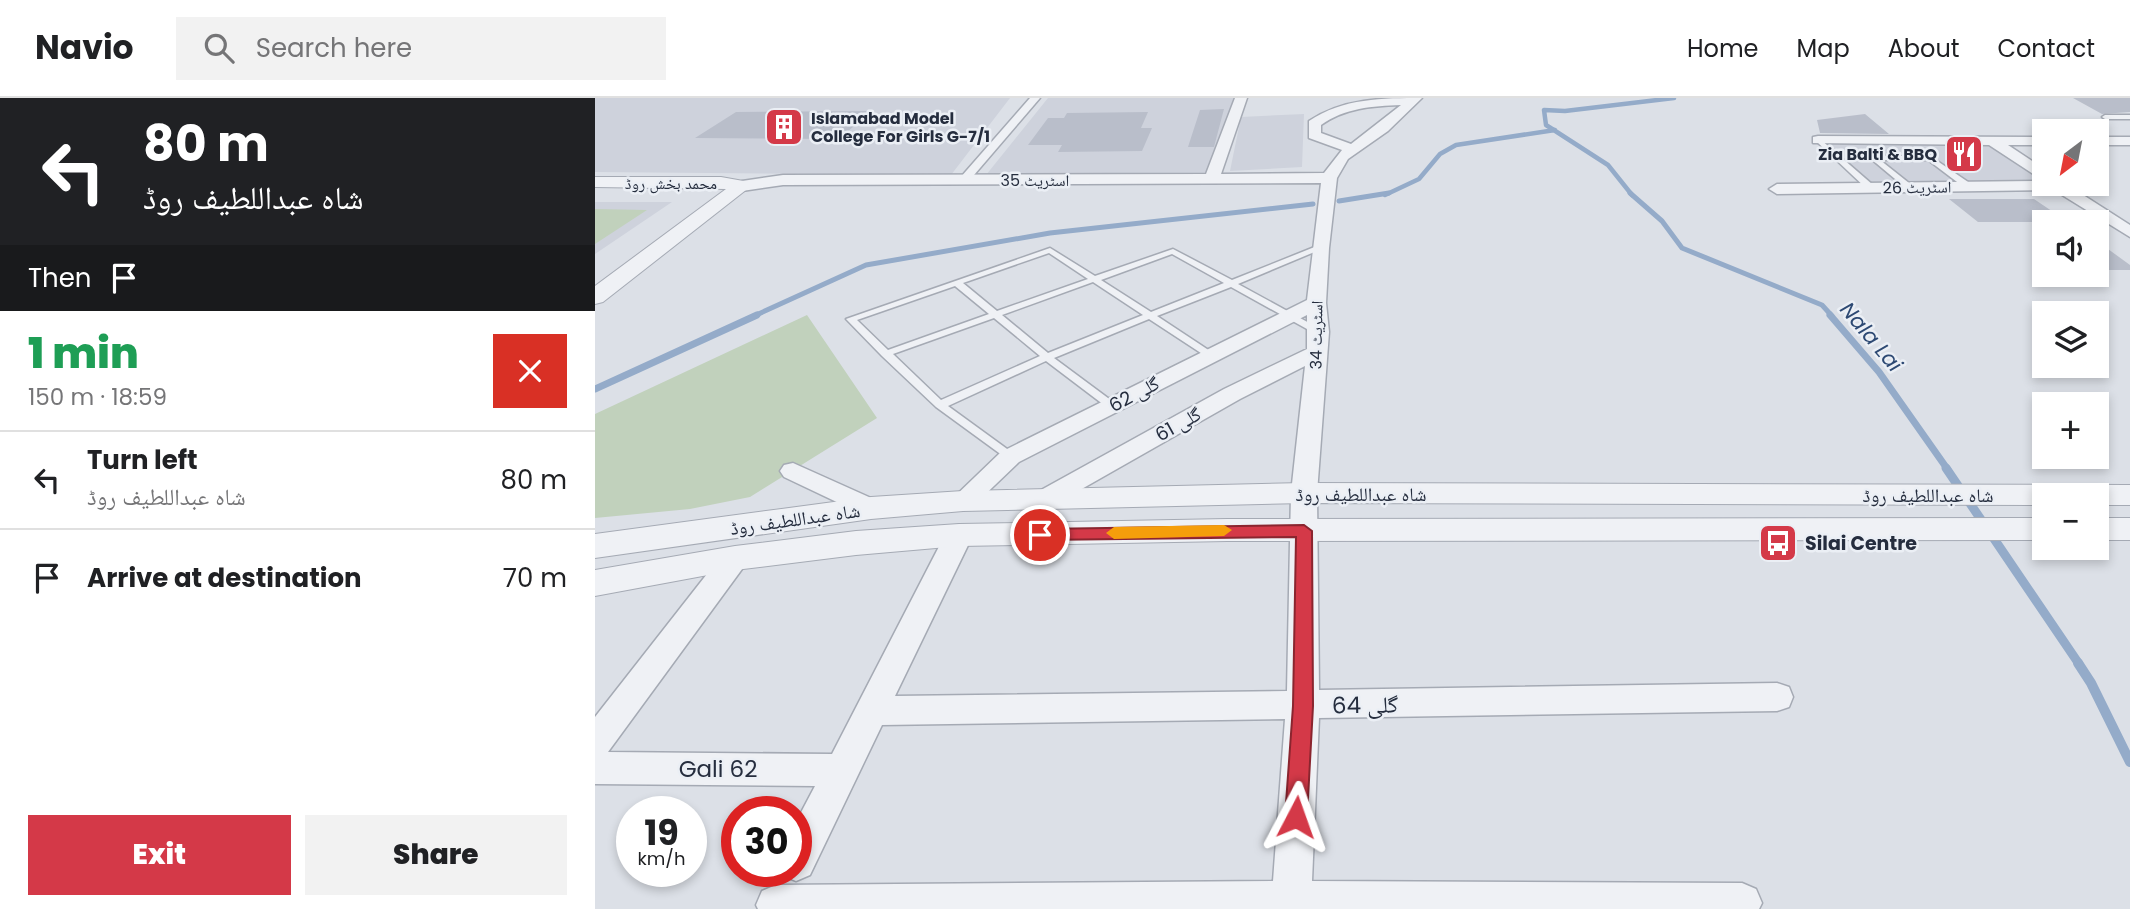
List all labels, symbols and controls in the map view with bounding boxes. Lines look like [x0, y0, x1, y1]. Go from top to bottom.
search box [176, 17, 666, 80]
text: Navio [35, 24, 134, 71]
icon: search [200, 29, 238, 67]
text: Search here [256, 30, 412, 66]
text: Home [1687, 32, 1759, 65]
text: Map [1797, 32, 1850, 65]
text: About [1888, 32, 1959, 65]
text: Contact [1997, 32, 2095, 65]
building icon: Islamabad Model College For Girls G-7/1 [763, 106, 805, 148]
place label: Islamabad Model College For Girls G-7/1 [811, 107, 990, 148]
text: 80 m [143, 110, 269, 178]
north arrow [2032, 119, 2109, 196]
map controls [2032, 119, 2109, 560]
icon: left [28, 126, 119, 217]
restaurant icon: Zia Balti & BBQ [1943, 133, 1985, 175]
place label: Zia Balti & BBQ [1818, 143, 1937, 166]
street label: اسٹریٹ 35 [1001, 169, 1069, 192]
street label: محمد بخش روڈ [625, 172, 717, 195]
text: شاہ عبداللطیف روڈ [143, 175, 364, 220]
street label: اسٹریٹ 26 [1882, 175, 1952, 200]
button: sound [2032, 210, 2109, 287]
icon: arrive [105, 259, 143, 297]
text: Then [28, 260, 91, 296]
water label: Nala Lai [1834, 296, 1910, 378]
street label: اسٹریٹ 34 [1304, 300, 1329, 370]
button: layers [2032, 301, 2109, 378]
text: 1 min [28, 324, 139, 383]
button: close [493, 334, 567, 408]
street label: گلی 62 [1104, 370, 1164, 419]
text: 150 m · 18:59 [28, 381, 167, 413]
button: + [2032, 392, 2109, 469]
street label: گلی 61 [1150, 401, 1206, 448]
text: Turn left [87, 442, 198, 478]
icon: left [28, 461, 66, 499]
text: 80 m [501, 462, 567, 498]
text: شاہ عبداللطیف روڈ [87, 481, 246, 513]
street label: شاہ عبداللطیف روڈ [1296, 481, 1426, 508]
street label: شاہ عبداللطیف روڈ [1863, 482, 1993, 509]
button: − [2032, 483, 2109, 560]
street label: شاہ عبداللطیف روڈ [728, 497, 862, 542]
pin [1010, 505, 1070, 565]
icon: arrive [1021, 516, 1059, 554]
bus stop icon: Silai Centre [1757, 522, 1799, 564]
place label: Silai Centre [1805, 530, 1917, 557]
icon: arrive [28, 559, 66, 597]
text: Arrive at destination [87, 560, 362, 596]
text: 70 m [503, 560, 567, 596]
street label: گلی 64 [1332, 688, 1399, 722]
street label: Gali 62 [679, 753, 757, 785]
position arrow [1259, 780, 1333, 854]
speed limit sign: 30 [721, 796, 812, 887]
text: 19 [644, 808, 679, 857]
button: Exit [28, 815, 291, 895]
button: Share [305, 815, 567, 895]
text: km/h [638, 846, 685, 871]

